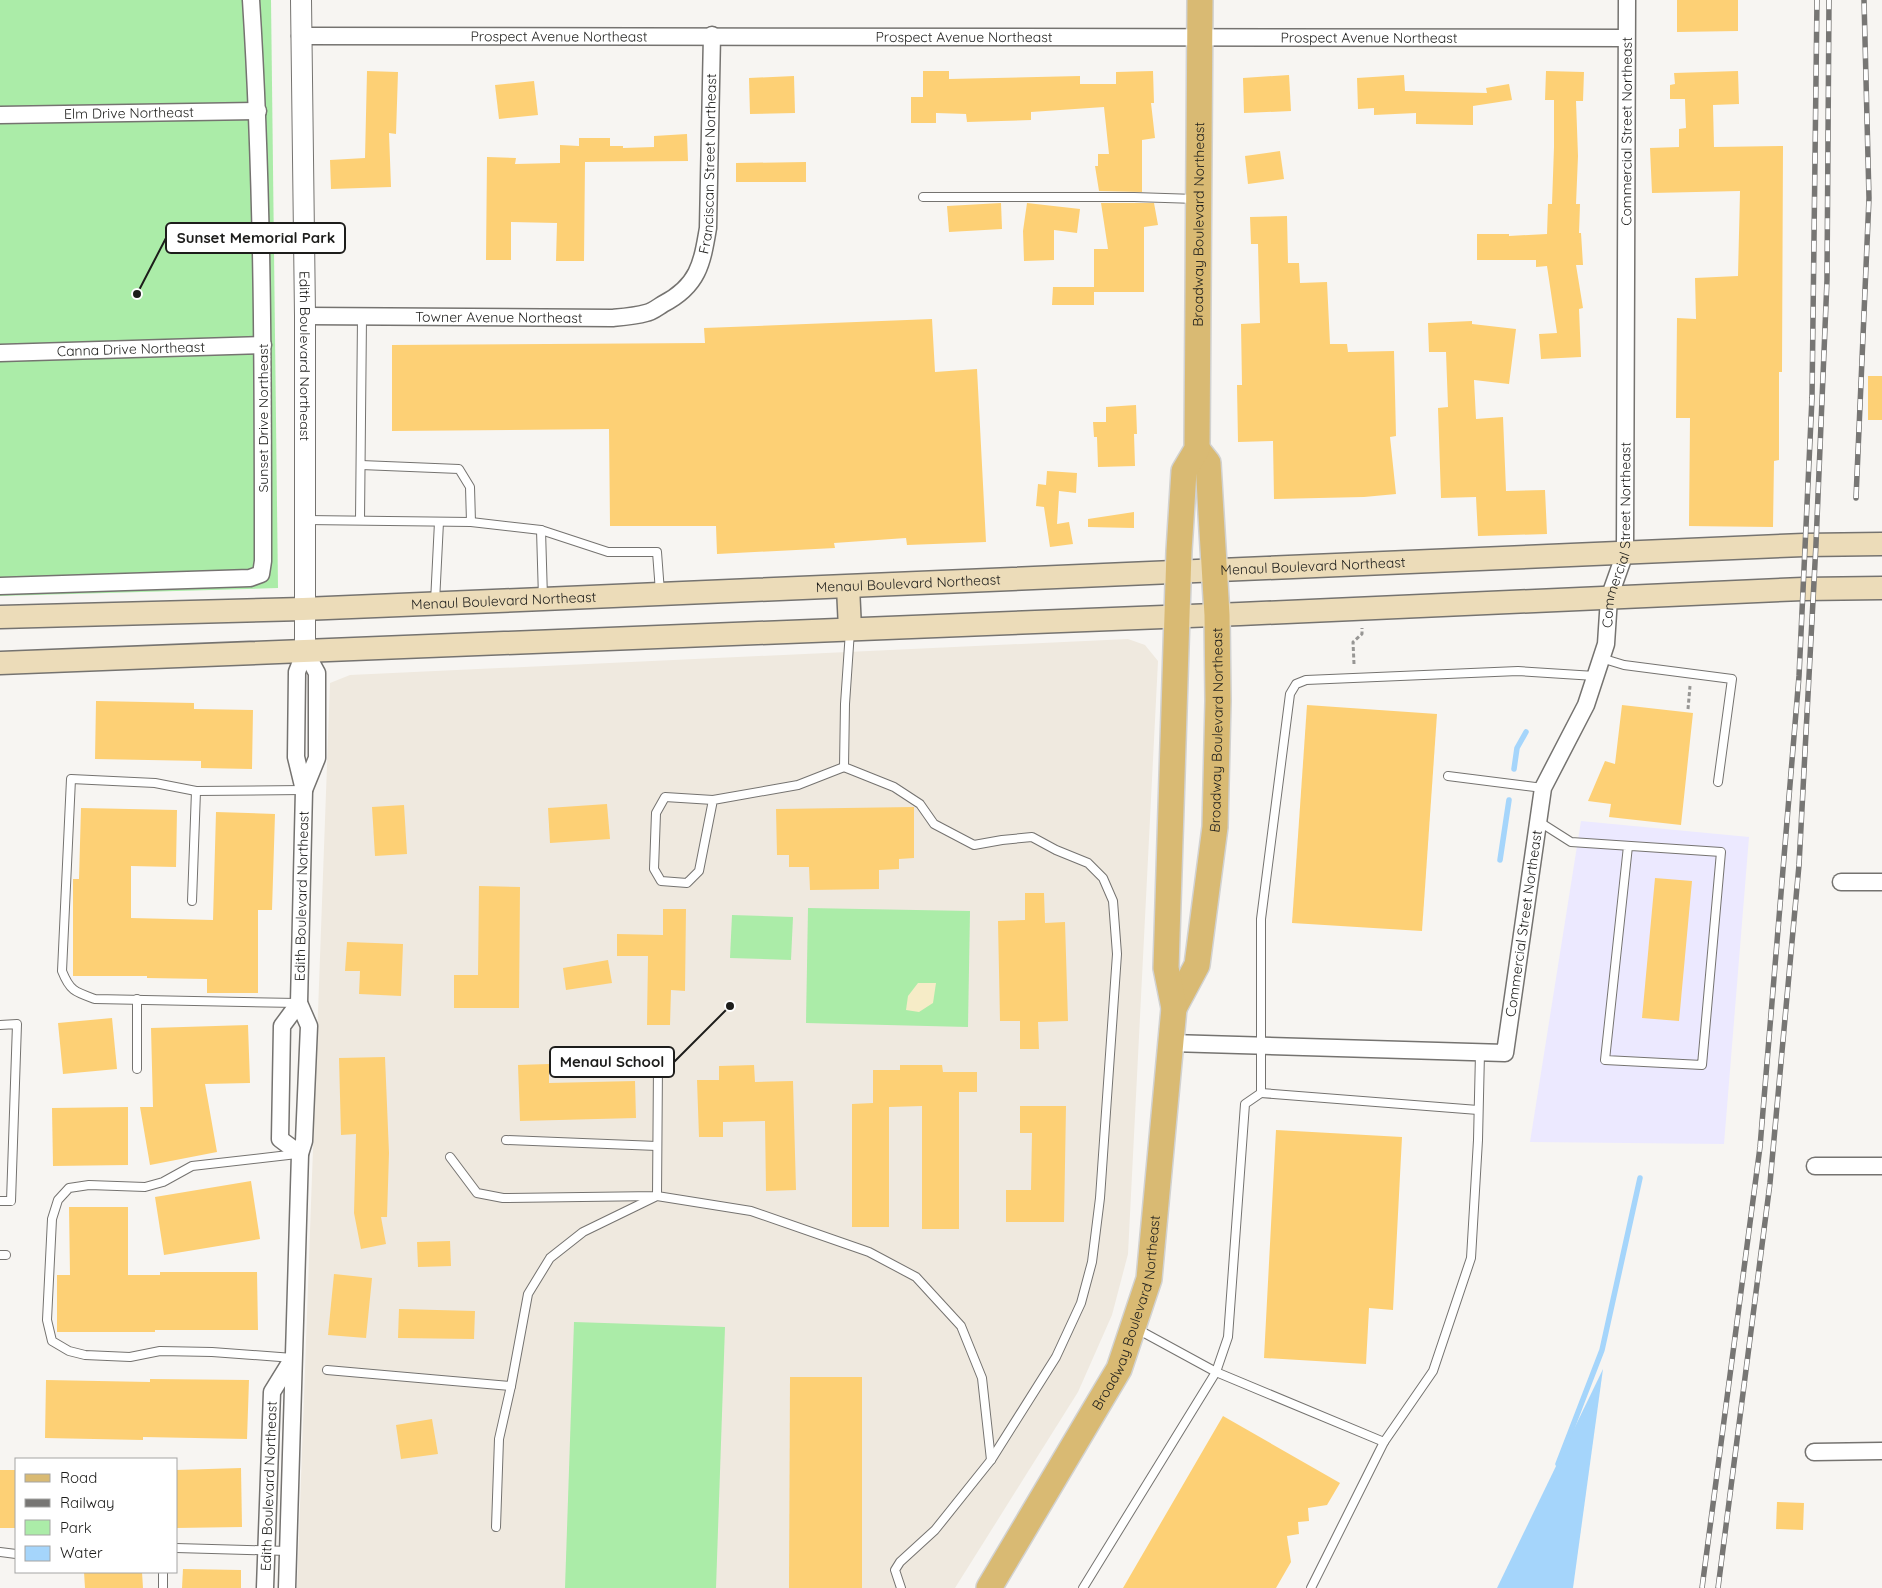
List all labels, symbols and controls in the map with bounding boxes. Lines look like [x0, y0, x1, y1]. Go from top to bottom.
street label: Prospect Avenue Northeast [470, 27, 648, 46]
street label: Prospect Avenue Northeast [875, 28, 1053, 46]
street label: Prospect Avenue Northeast [1280, 28, 1458, 47]
street label: Commercial Street Northeast [1617, 37, 1636, 226]
street label: Franciscan Street Northeast [694, 73, 720, 256]
street label: Elm Drive Northeast [64, 103, 194, 123]
street label: Broadway Boulevard Northeast [1189, 122, 1208, 327]
callout: Sunset Memorial Park [166, 223, 345, 253]
text: Sunset Memorial Park [177, 228, 335, 247]
street label: Edith Boulevard Northeast [295, 271, 314, 441]
street label: Towner Avenue Northeast [415, 308, 583, 327]
street label: Canna Drive Northeast [57, 338, 206, 360]
street label: Sunset Drive Northeast [254, 343, 272, 493]
street label: Commercial Street Northeast [1598, 442, 1634, 629]
street label: Menaul Boulevard Northeast [1220, 553, 1406, 579]
street label: Menaul Boulevard Northeast [815, 570, 1002, 596]
street label: Menaul Boulevard Northeast [411, 588, 597, 613]
street label: Broadway Boulevard Northeast [1205, 627, 1227, 833]
street label: Edith Boulevard Northeast [291, 810, 313, 981]
street label: Commercial Street Northeast [1501, 829, 1546, 1018]
callout: Menaul School [550, 1047, 674, 1077]
text: Menaul School [560, 1052, 664, 1071]
street label: Broadway Boulevard Northeast [1088, 1214, 1164, 1413]
street label: Edith Boulevard Northeast [257, 1400, 281, 1571]
legend [15, 1458, 178, 1573]
text: Road [60, 1468, 97, 1487]
text: Railway [60, 1493, 115, 1512]
text: Park [60, 1518, 92, 1537]
text: Water [60, 1543, 103, 1562]

